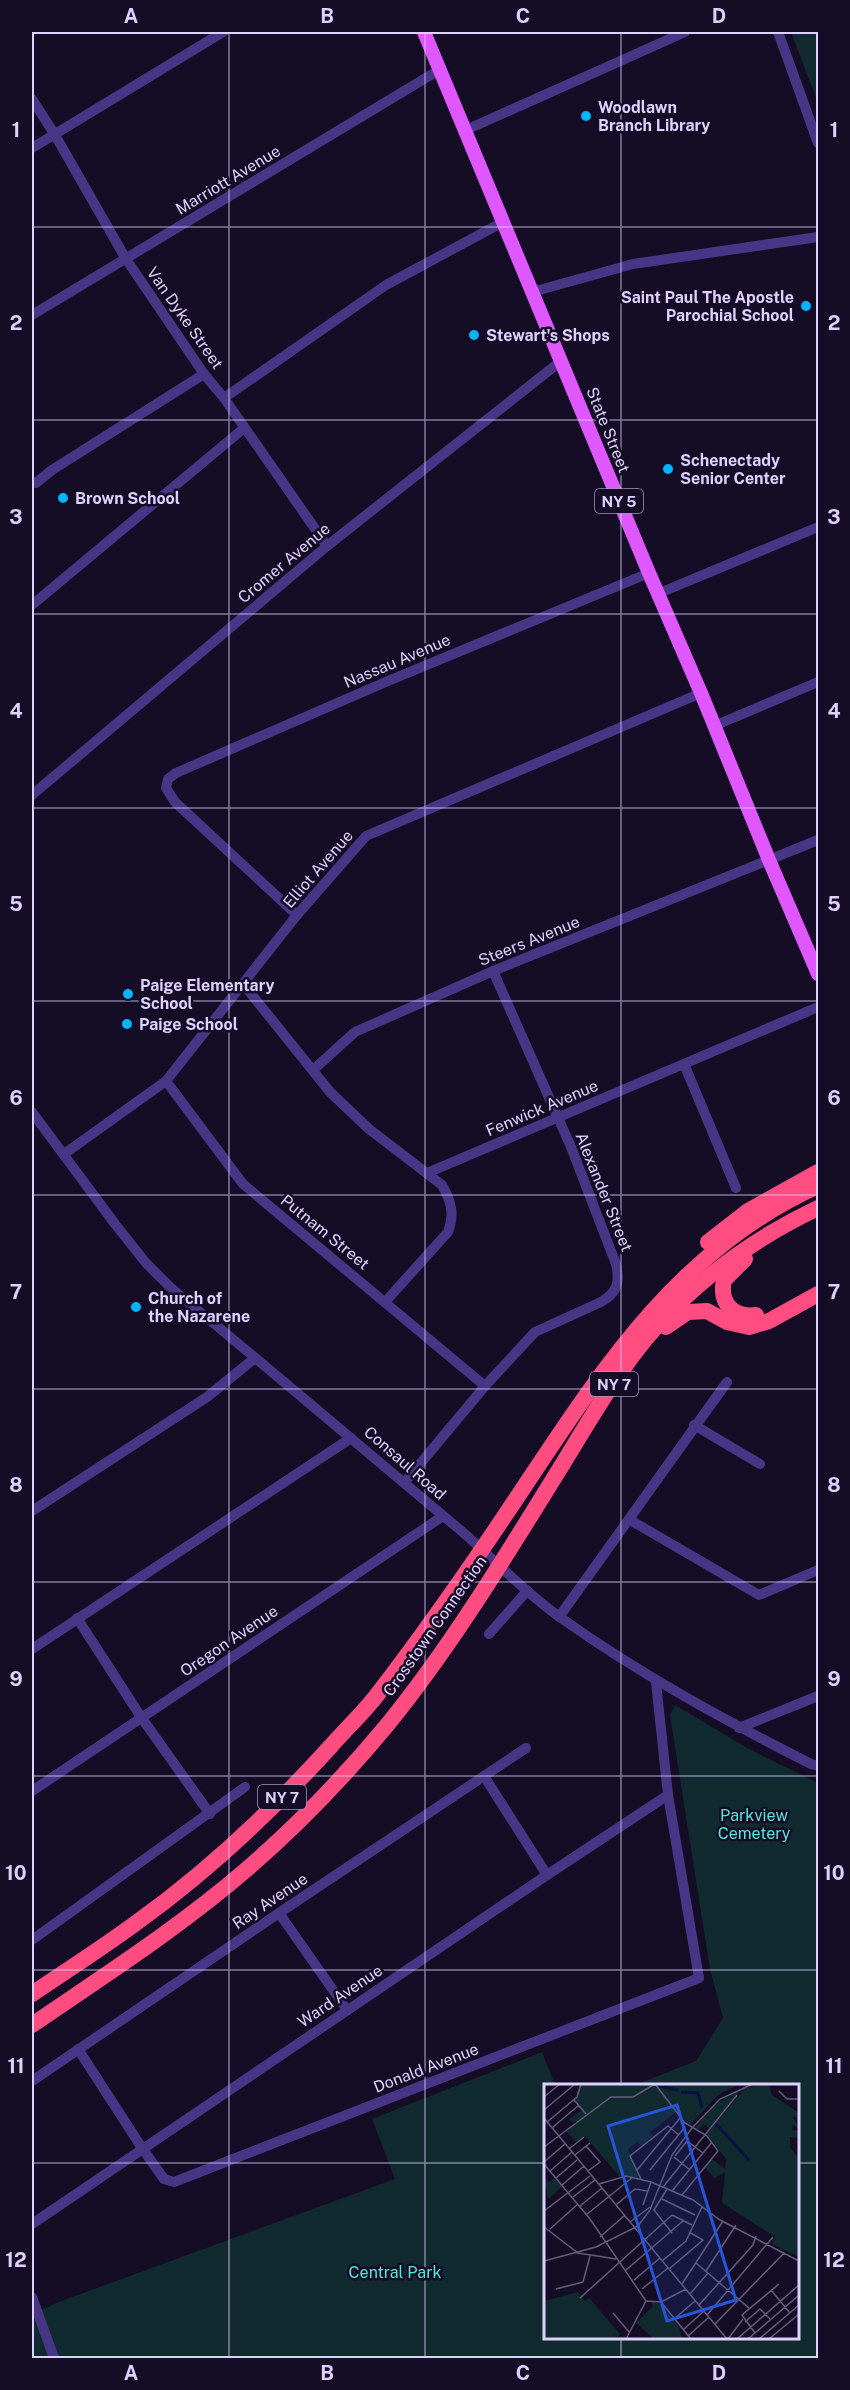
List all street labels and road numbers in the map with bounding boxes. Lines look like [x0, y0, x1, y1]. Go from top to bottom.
street label: Marriott Avenue [172, 141, 284, 219]
street label: Van Dyke Street [143, 263, 227, 373]
street label: State Street [582, 384, 634, 476]
road number: NY 5 [595, 489, 643, 513]
street label: Cromer Avenue [234, 519, 334, 607]
street label: Nassau Avenue [341, 630, 453, 692]
street label: Elliot Avenue [279, 826, 357, 912]
street label: Steers Avenue [476, 912, 582, 970]
street label: Fenwick Avenue [483, 1076, 601, 1140]
street label: Alexander Street [571, 1130, 637, 1254]
street label: Putnam Street [277, 1191, 373, 1273]
road number: NY 7 [590, 1372, 638, 1396]
street label: Consaul Road [360, 1422, 450, 1504]
street label: Crosstown Connection [379, 1552, 491, 1700]
street label: Oregon Avenue [177, 1601, 281, 1681]
road number: NY 7 [258, 1785, 306, 1809]
street label: Ray Avenue [229, 1869, 311, 1933]
street label: Ward Avenue [294, 1961, 386, 2031]
street label: Donald Avenue [371, 2039, 481, 2097]

